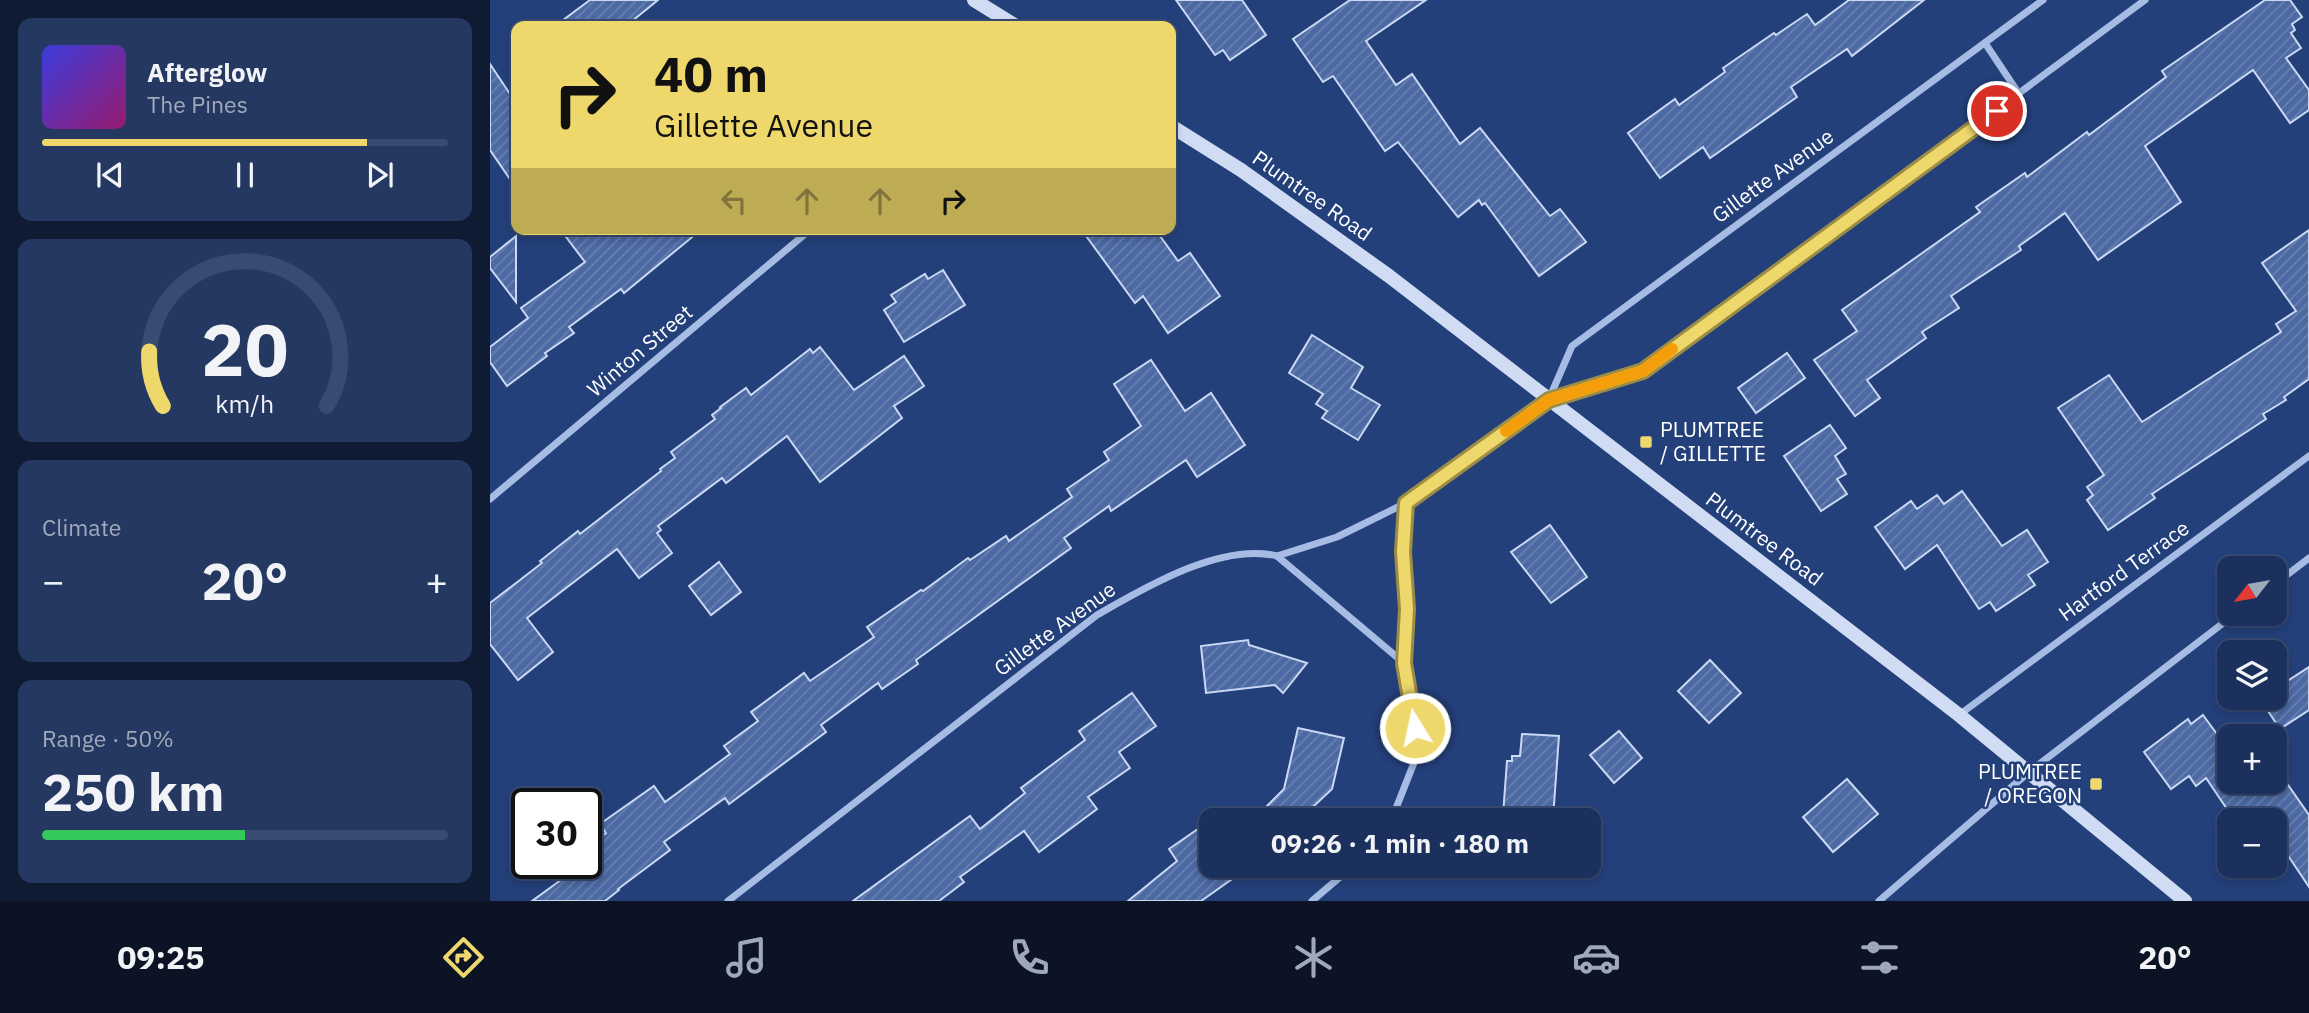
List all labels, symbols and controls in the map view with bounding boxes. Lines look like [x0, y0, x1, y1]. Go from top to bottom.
text: 40 m [654, 42, 768, 105]
icon: right [539, 49, 630, 140]
text: Afterglow [147, 55, 267, 89]
pin [1967, 81, 2027, 141]
text: The Pines [147, 89, 248, 119]
icon: arrive [1978, 92, 2016, 130]
text: Gillette Avenue [654, 104, 873, 146]
street label: Gillette Avenue [1706, 122, 1839, 229]
street label: Plumtree Road [1247, 144, 1378, 247]
icon: previous [91, 156, 129, 194]
icon: pause [226, 156, 264, 194]
icon: next [361, 156, 399, 194]
icon: left [715, 182, 753, 220]
icon: ahead [788, 182, 826, 220]
icon: ahead [861, 182, 899, 220]
icon: right [934, 182, 972, 220]
street label: Winton Street [581, 298, 698, 403]
text: 20 [201, 302, 289, 397]
text: km/h [216, 387, 274, 420]
place label: PLUMTREE / GILLETTE [1660, 415, 1766, 467]
marker: PLUMTREE / GILLETTE [1638, 434, 1654, 450]
street label: Plumtree Road [1700, 485, 1829, 591]
text: Climate [42, 512, 121, 542]
street label: Hartford Terrace [2053, 513, 2194, 627]
text: 20° [202, 547, 288, 614]
text: − [42, 556, 65, 605]
text: + [425, 556, 448, 605]
north arrow [2217, 556, 2287, 626]
map controls [2217, 556, 2287, 878]
street label: Gillette Avenue [988, 575, 1121, 682]
button: layers [2217, 640, 2287, 710]
position arrow [1378, 691, 1452, 765]
text: Range · 50% [42, 723, 174, 753]
button: + [2217, 724, 2287, 794]
place label: PLUMTREE / OREGON [1978, 757, 2082, 809]
text: 250 km [42, 758, 224, 825]
marker: PLUMTREE / OREGON [2088, 776, 2104, 792]
speed limit sign: 30 [511, 788, 602, 879]
button: − [2217, 808, 2287, 878]
text: 09:26 · 1 min · 180 m [1271, 826, 1529, 860]
icon: directions [439, 933, 488, 982]
icon: music [722, 933, 771, 982]
icon: phone [1005, 933, 1054, 982]
icon: climate [1289, 933, 1338, 982]
icon: car [1572, 933, 1621, 982]
icon: filters [1855, 933, 1904, 982]
text: 09:25 [117, 936, 205, 978]
text: 20° [2138, 936, 2192, 978]

